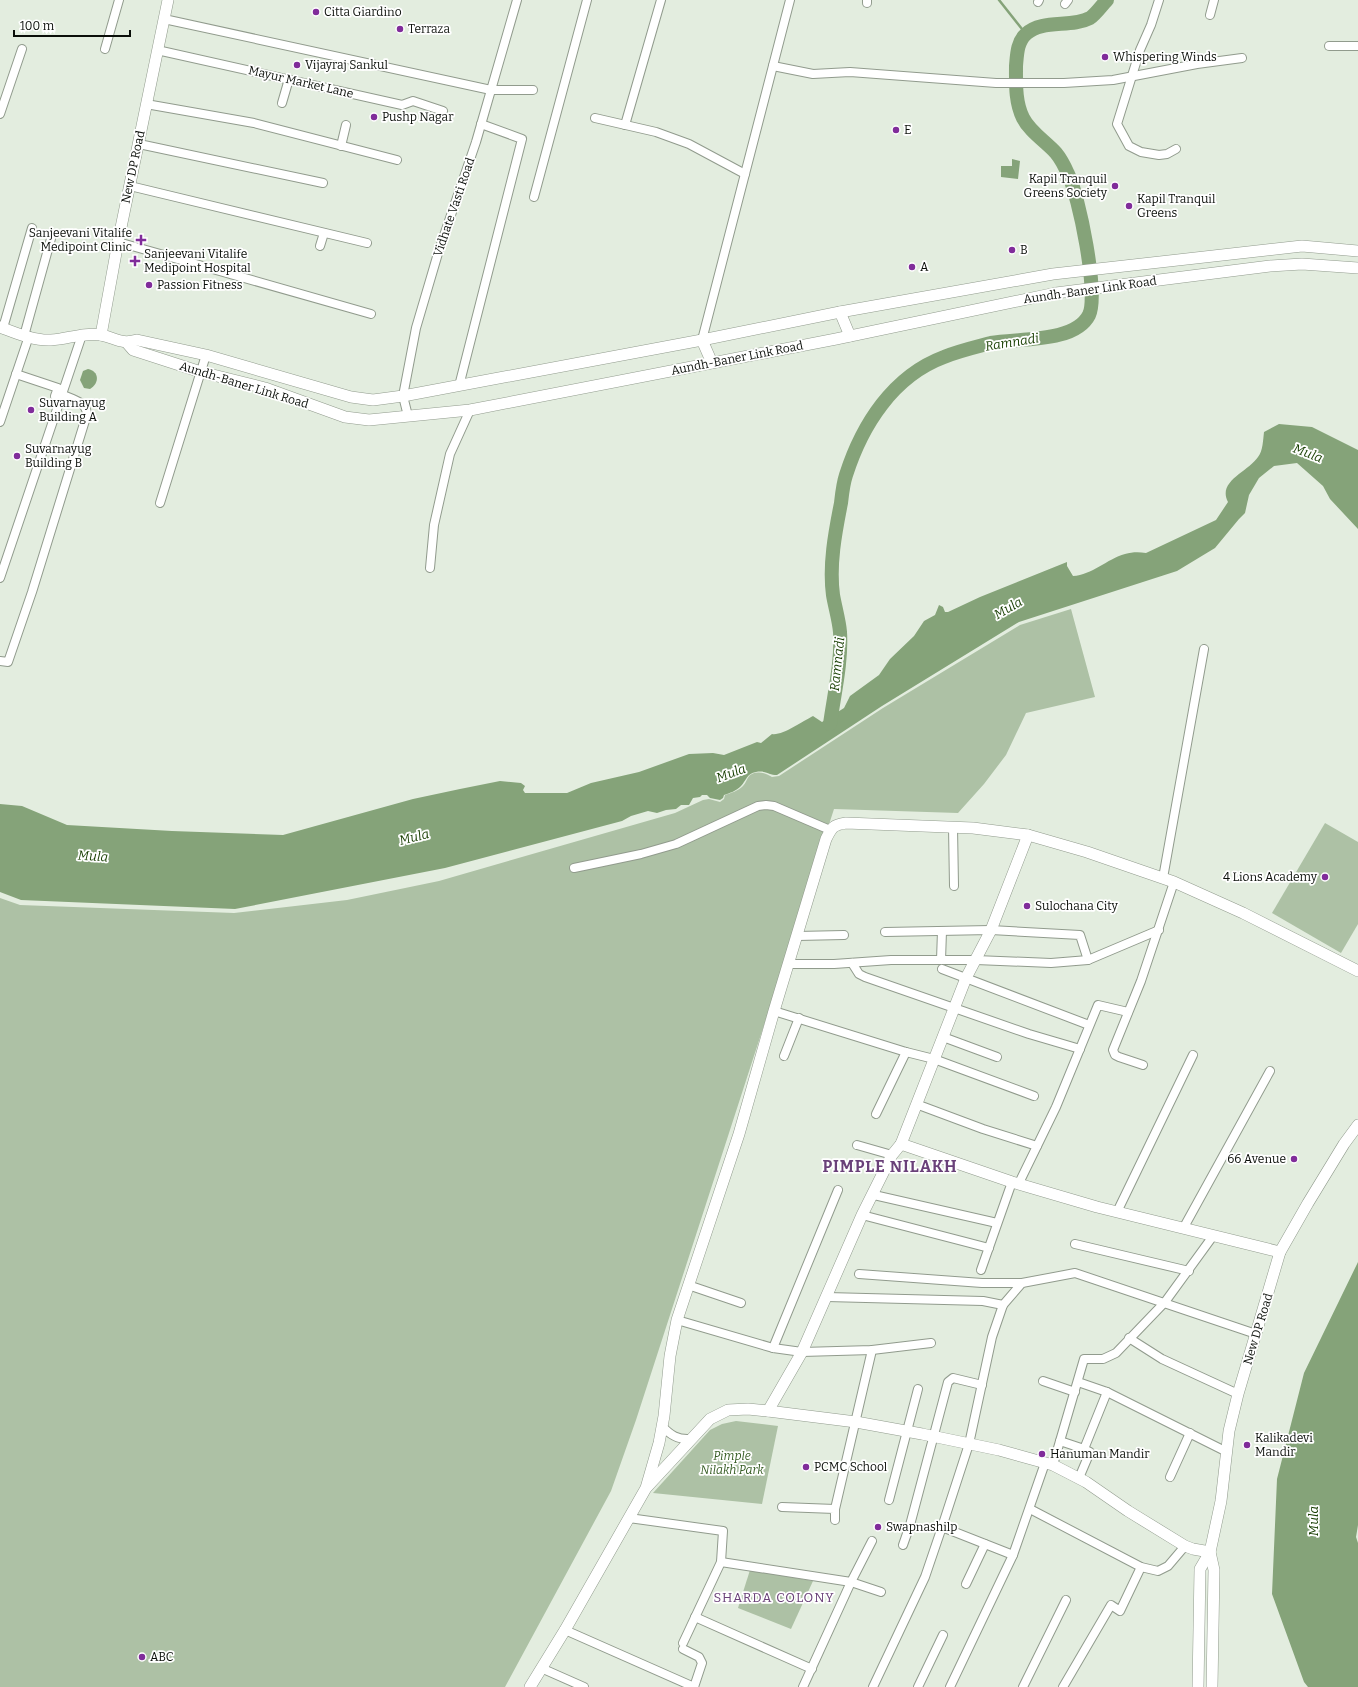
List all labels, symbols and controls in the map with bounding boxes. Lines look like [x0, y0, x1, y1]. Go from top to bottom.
place label: Citta Giardino [324, 5, 402, 19]
marker: Citta Giardino [311, 7, 321, 17]
scale bar [14, 12, 130, 38]
text: 100 m [20, 19, 55, 33]
place label: Terraza [408, 22, 450, 36]
marker: Terraza [395, 24, 405, 34]
place label: Whispering Winds [1113, 50, 1217, 64]
marker: Whispering Winds [1100, 52, 1110, 62]
place label: Vijayraj Sankul [305, 58, 388, 72]
marker: Vijayraj Sankul [292, 60, 302, 70]
street label: Mayur Market Lane [247, 63, 355, 101]
place label: Pushp Nagar [382, 110, 454, 124]
marker: Pushp Nagar [369, 112, 379, 122]
place label: E [904, 123, 911, 137]
marker: E [891, 125, 901, 135]
street label: New DP Road [118, 129, 148, 205]
street label: Vidhate Vasti Road [430, 156, 478, 258]
place label: Kapil Tranquil Greens Society [1024, 172, 1108, 200]
marker: Kapil Tranquil Greens Society [1110, 181, 1120, 191]
place label: Kapil Tranquil Greens [1137, 192, 1216, 220]
marker: Kapil Tranquil Greens [1124, 201, 1134, 211]
place label: Sanjeevani Vitalife Medipoint Clinic [29, 226, 132, 254]
marker: Sanjeevani Vitalife Medipoint Clinic [135, 234, 147, 246]
place label: B [1020, 243, 1028, 257]
marker: B [1007, 245, 1017, 255]
place label: Sanjeevani Vitalife Medipoint Hospital [144, 247, 251, 275]
marker: Sanjeevani Vitalife Medipoint Hospital [129, 255, 141, 267]
place label: A [920, 260, 929, 274]
marker: A [907, 262, 917, 272]
street label: Aundh-Baner Link Road [1023, 274, 1157, 306]
place label: Passion Fitness [157, 278, 243, 292]
marker: Passion Fitness [144, 280, 154, 290]
water label: Ramnadi [984, 330, 1040, 354]
street label: Aundh-Baner Link Road [670, 338, 804, 378]
street label: Aundh-Baner Link Road [178, 359, 310, 411]
place label: Suvarnayug Building A [39, 396, 106, 424]
marker: Suvarnayug Building A [26, 405, 36, 415]
water label: Mula [1291, 441, 1325, 465]
place label: Suvarnayug Building B [25, 442, 92, 470]
marker: Suvarnayug Building B [12, 451, 22, 461]
water label: Mula [991, 594, 1025, 622]
water label: Ramnadi [827, 636, 847, 692]
water label: Mula [714, 761, 748, 785]
water label: Mula [398, 826, 430, 848]
water label: Mula [77, 847, 109, 865]
place label: 4 Lions Academy [1223, 870, 1318, 884]
marker: 4 Lions Academy [1320, 872, 1330, 882]
place label: Sulochana City [1035, 899, 1119, 913]
marker: Sulochana City [1022, 901, 1032, 911]
place label: 66 Avenue [1227, 1152, 1286, 1166]
marker: 66 Avenue [1289, 1154, 1299, 1164]
district label: PIMPLE NILAKH [823, 1157, 957, 1176]
street label: New DP Road [1240, 1292, 1276, 1366]
place label: Kalikadevi Mandir [1255, 1431, 1313, 1459]
marker: Kalikadevi Mandir [1242, 1440, 1252, 1450]
place label: Hanuman Mandir [1050, 1447, 1150, 1461]
park label: Pimple Nilakh Park [700, 1449, 764, 1477]
marker: Hanuman Mandir [1037, 1449, 1047, 1459]
place label: PCMC School [814, 1460, 888, 1474]
marker: PCMC School [801, 1462, 811, 1472]
water label: Mula [1306, 1506, 1321, 1536]
place label: Swapnashilp [886, 1520, 957, 1534]
marker: Swapnashilp [873, 1522, 883, 1532]
district label: SHARDA COLONY [713, 1590, 835, 1605]
place label: ABC [150, 1650, 174, 1664]
marker: ABC [137, 1652, 147, 1662]

